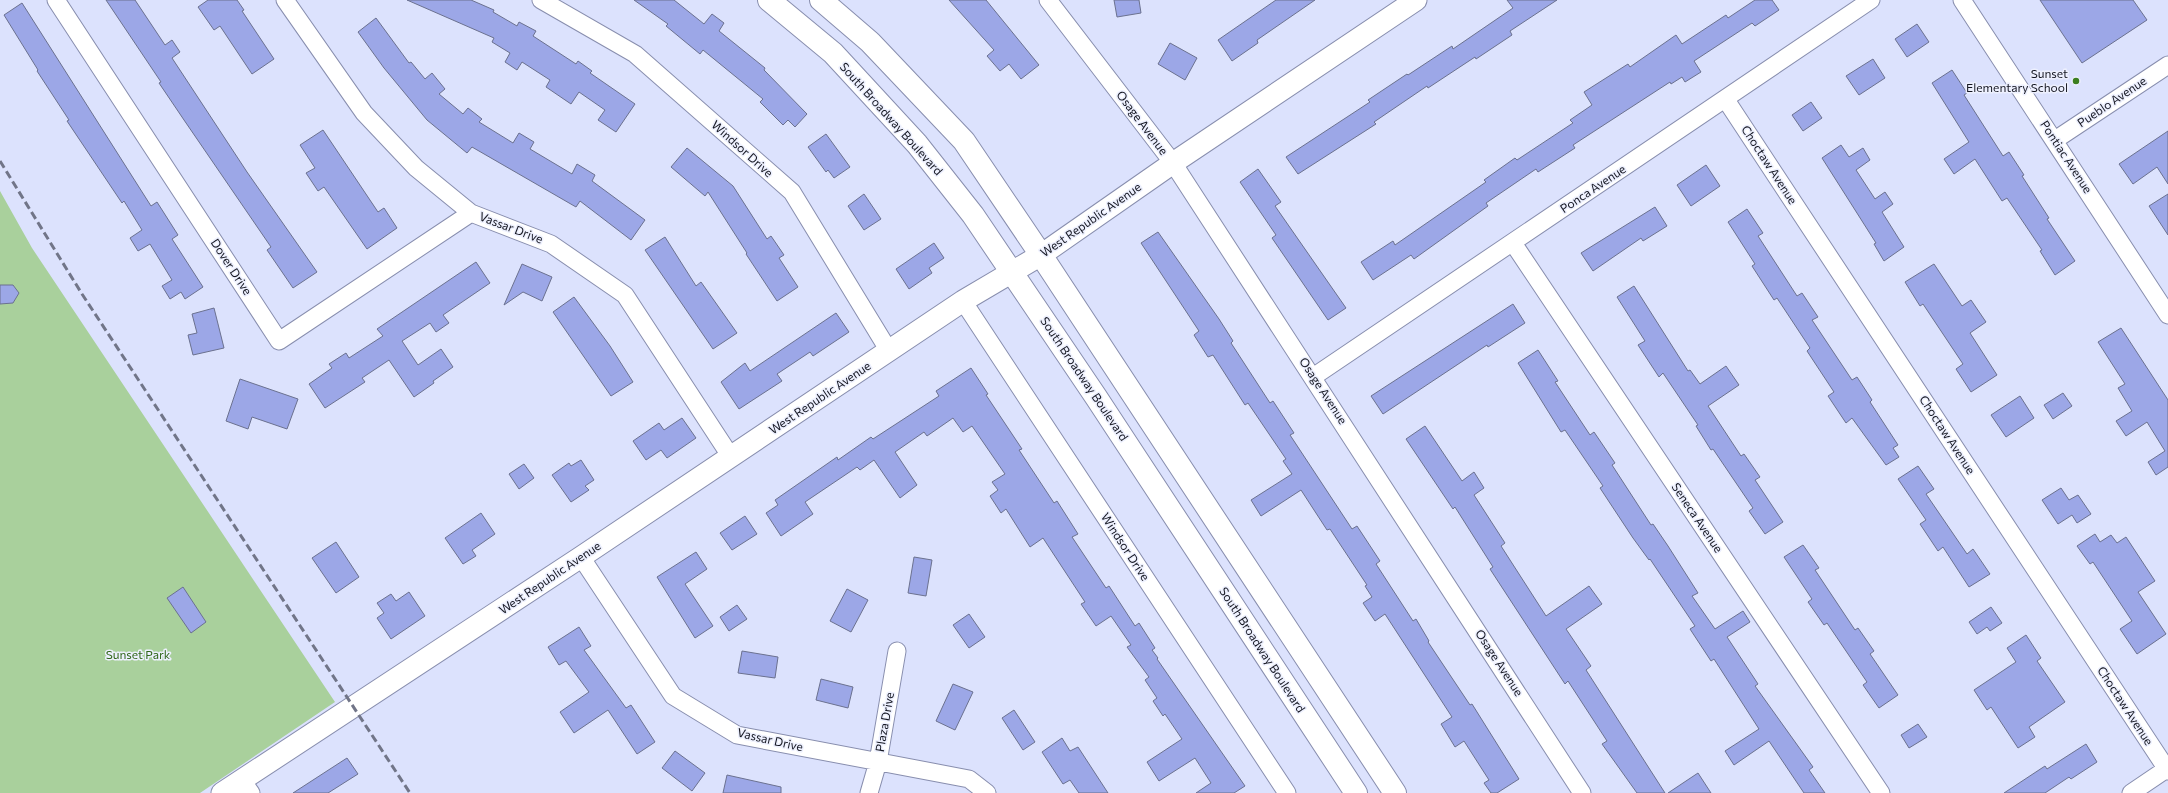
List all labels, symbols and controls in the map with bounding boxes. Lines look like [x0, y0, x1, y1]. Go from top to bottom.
street label: South Broadway Boulevard [838, 59, 946, 178]
place label: Sunset Elementary School [1966, 66, 2068, 94]
street label: Pueblo Avenue [2074, 73, 2149, 129]
marker: Sunset Elementary School [2071, 76, 2081, 86]
street label: Osage Avenue [1114, 88, 1171, 157]
street label: Windsor Drive [709, 117, 776, 180]
street label: Pontiac Avenue [2038, 117, 2096, 195]
street label: Choctaw Avenue [1739, 122, 1801, 206]
street label: Ponca Avenue [1557, 161, 1628, 215]
street label: West Republic Avenue [1037, 179, 1143, 259]
street label: Vassar Drive [478, 208, 545, 246]
street label: Dover Drive [208, 236, 255, 297]
street label: South Broadway Boulevard [1038, 314, 1132, 443]
street label: Osage Avenue [1297, 355, 1351, 426]
street label: West Republic Avenue [766, 358, 873, 436]
street label: Choctaw Avenue [1917, 392, 1979, 476]
street label: Seneca Avenue [1669, 480, 1726, 555]
street label: Windsor Drive [1099, 510, 1153, 583]
street label: West Republic Avenue [496, 538, 603, 616]
street label: South Broadway Boulevard [1217, 584, 1309, 715]
street label: Osage Avenue [1473, 627, 1527, 698]
park label: Sunset Park [106, 647, 171, 661]
street label: Choctaw Avenue [2095, 663, 2157, 747]
street label: Plaza Drive [872, 691, 896, 753]
street label: Vassar Drive [736, 725, 805, 753]

